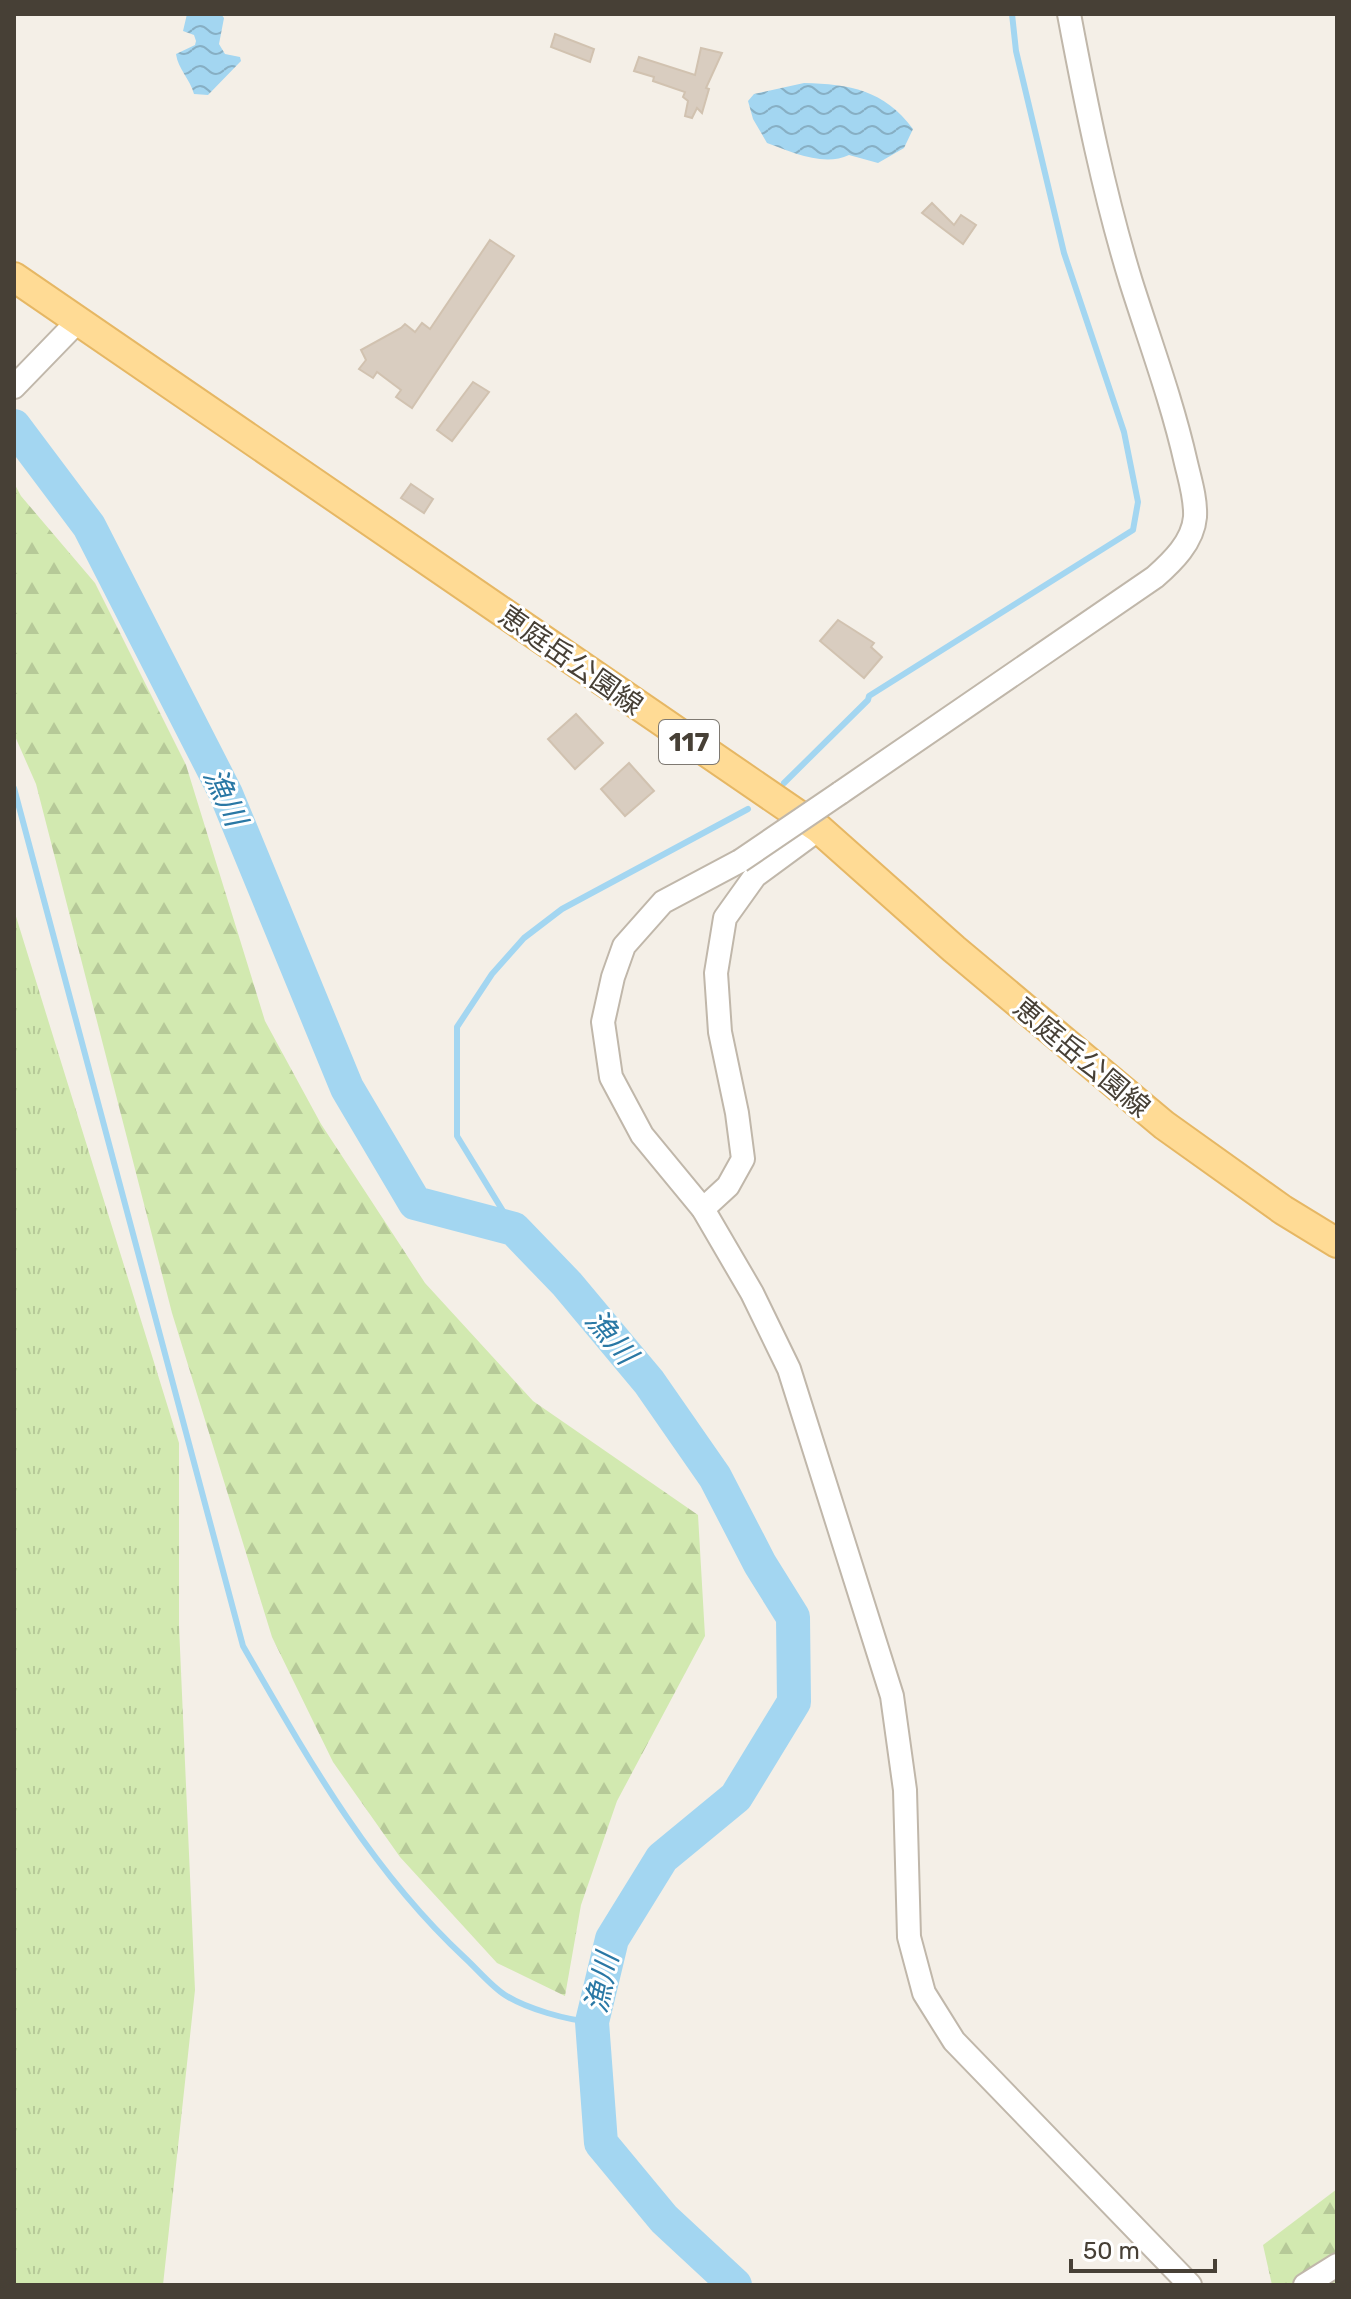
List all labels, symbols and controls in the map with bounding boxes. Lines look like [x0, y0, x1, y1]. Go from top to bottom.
street label: 恵庭岳公園線 [492, 599, 649, 722]
road number: 117 [659, 720, 719, 764]
water label: 漁川 [196, 762, 255, 835]
street label: 恵庭岳公園線 [1007, 991, 1157, 1124]
water label: 漁川 [578, 1302, 646, 1374]
water label: 漁川 [578, 1947, 626, 2016]
scale bar [1071, 2223, 1215, 2273]
text: 50 m [1083, 2237, 1140, 2265]

